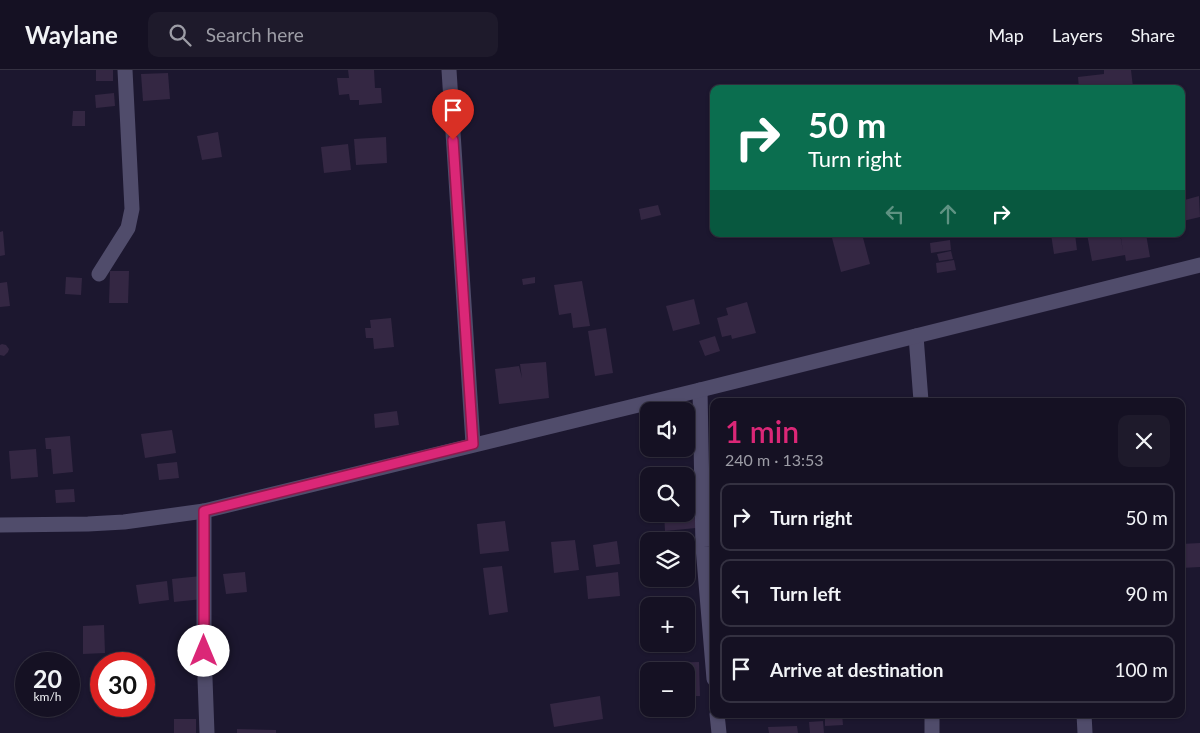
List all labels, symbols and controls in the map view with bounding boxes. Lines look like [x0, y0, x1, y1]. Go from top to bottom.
search box [148, 12, 498, 57]
text: Waylane [25, 20, 118, 49]
icon: search [166, 21, 194, 49]
text: Search here [206, 23, 304, 46]
text: Map [988, 24, 1024, 46]
text: Layers [1052, 24, 1103, 46]
text: Share [1131, 24, 1175, 46]
pin [432, 89, 474, 140]
icon: arrive [439, 96, 467, 124]
text: 50 m [808, 103, 886, 145]
icon: right [725, 105, 790, 170]
text: Turn right [808, 145, 902, 172]
icon: left [881, 200, 909, 228]
icon: ahead [934, 200, 962, 228]
icon: right [987, 200, 1015, 228]
map controls [640, 402, 695, 717]
button: sound [640, 402, 695, 457]
text: 1 min [725, 413, 799, 449]
button: close [1118, 415, 1170, 467]
text: 240 m · 13:53 [725, 450, 824, 469]
button: search [640, 467, 695, 522]
icon: right [727, 503, 755, 531]
text: Turn right [770, 506, 852, 529]
text: 50 m [1125, 506, 1168, 529]
button: layers [640, 532, 695, 587]
icon: left [727, 579, 755, 607]
text: Turn left [770, 582, 841, 605]
text: 90 m [1125, 582, 1168, 605]
button: + [640, 597, 695, 652]
position arrow [177, 624, 229, 676]
speed limit sign: 30 [90, 652, 155, 717]
icon: arrive [727, 655, 755, 683]
text: Arrive at destination [770, 658, 943, 681]
text: 100 m [1114, 658, 1168, 681]
button: − [640, 662, 695, 717]
text: 20 [33, 663, 62, 693]
text: km/h [33, 689, 62, 704]

